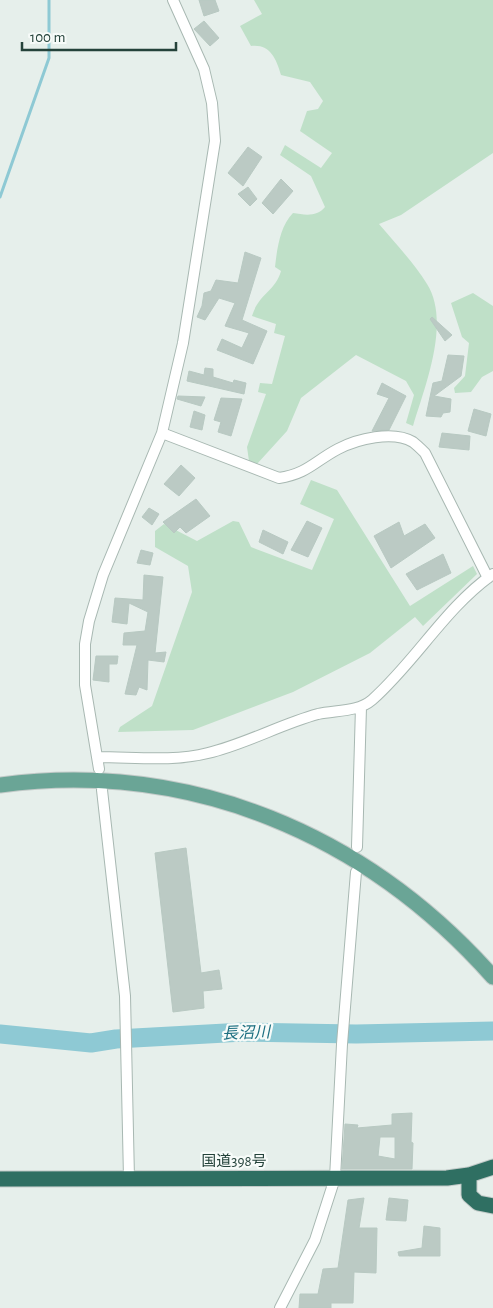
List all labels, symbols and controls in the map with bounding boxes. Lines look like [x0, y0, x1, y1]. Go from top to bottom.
scale bar [22, 20, 176, 52]
text: 100 m [30, 30, 65, 45]
water label: 長沼川 [222, 1023, 272, 1042]
street label: 国道398号 [201, 1153, 267, 1169]

